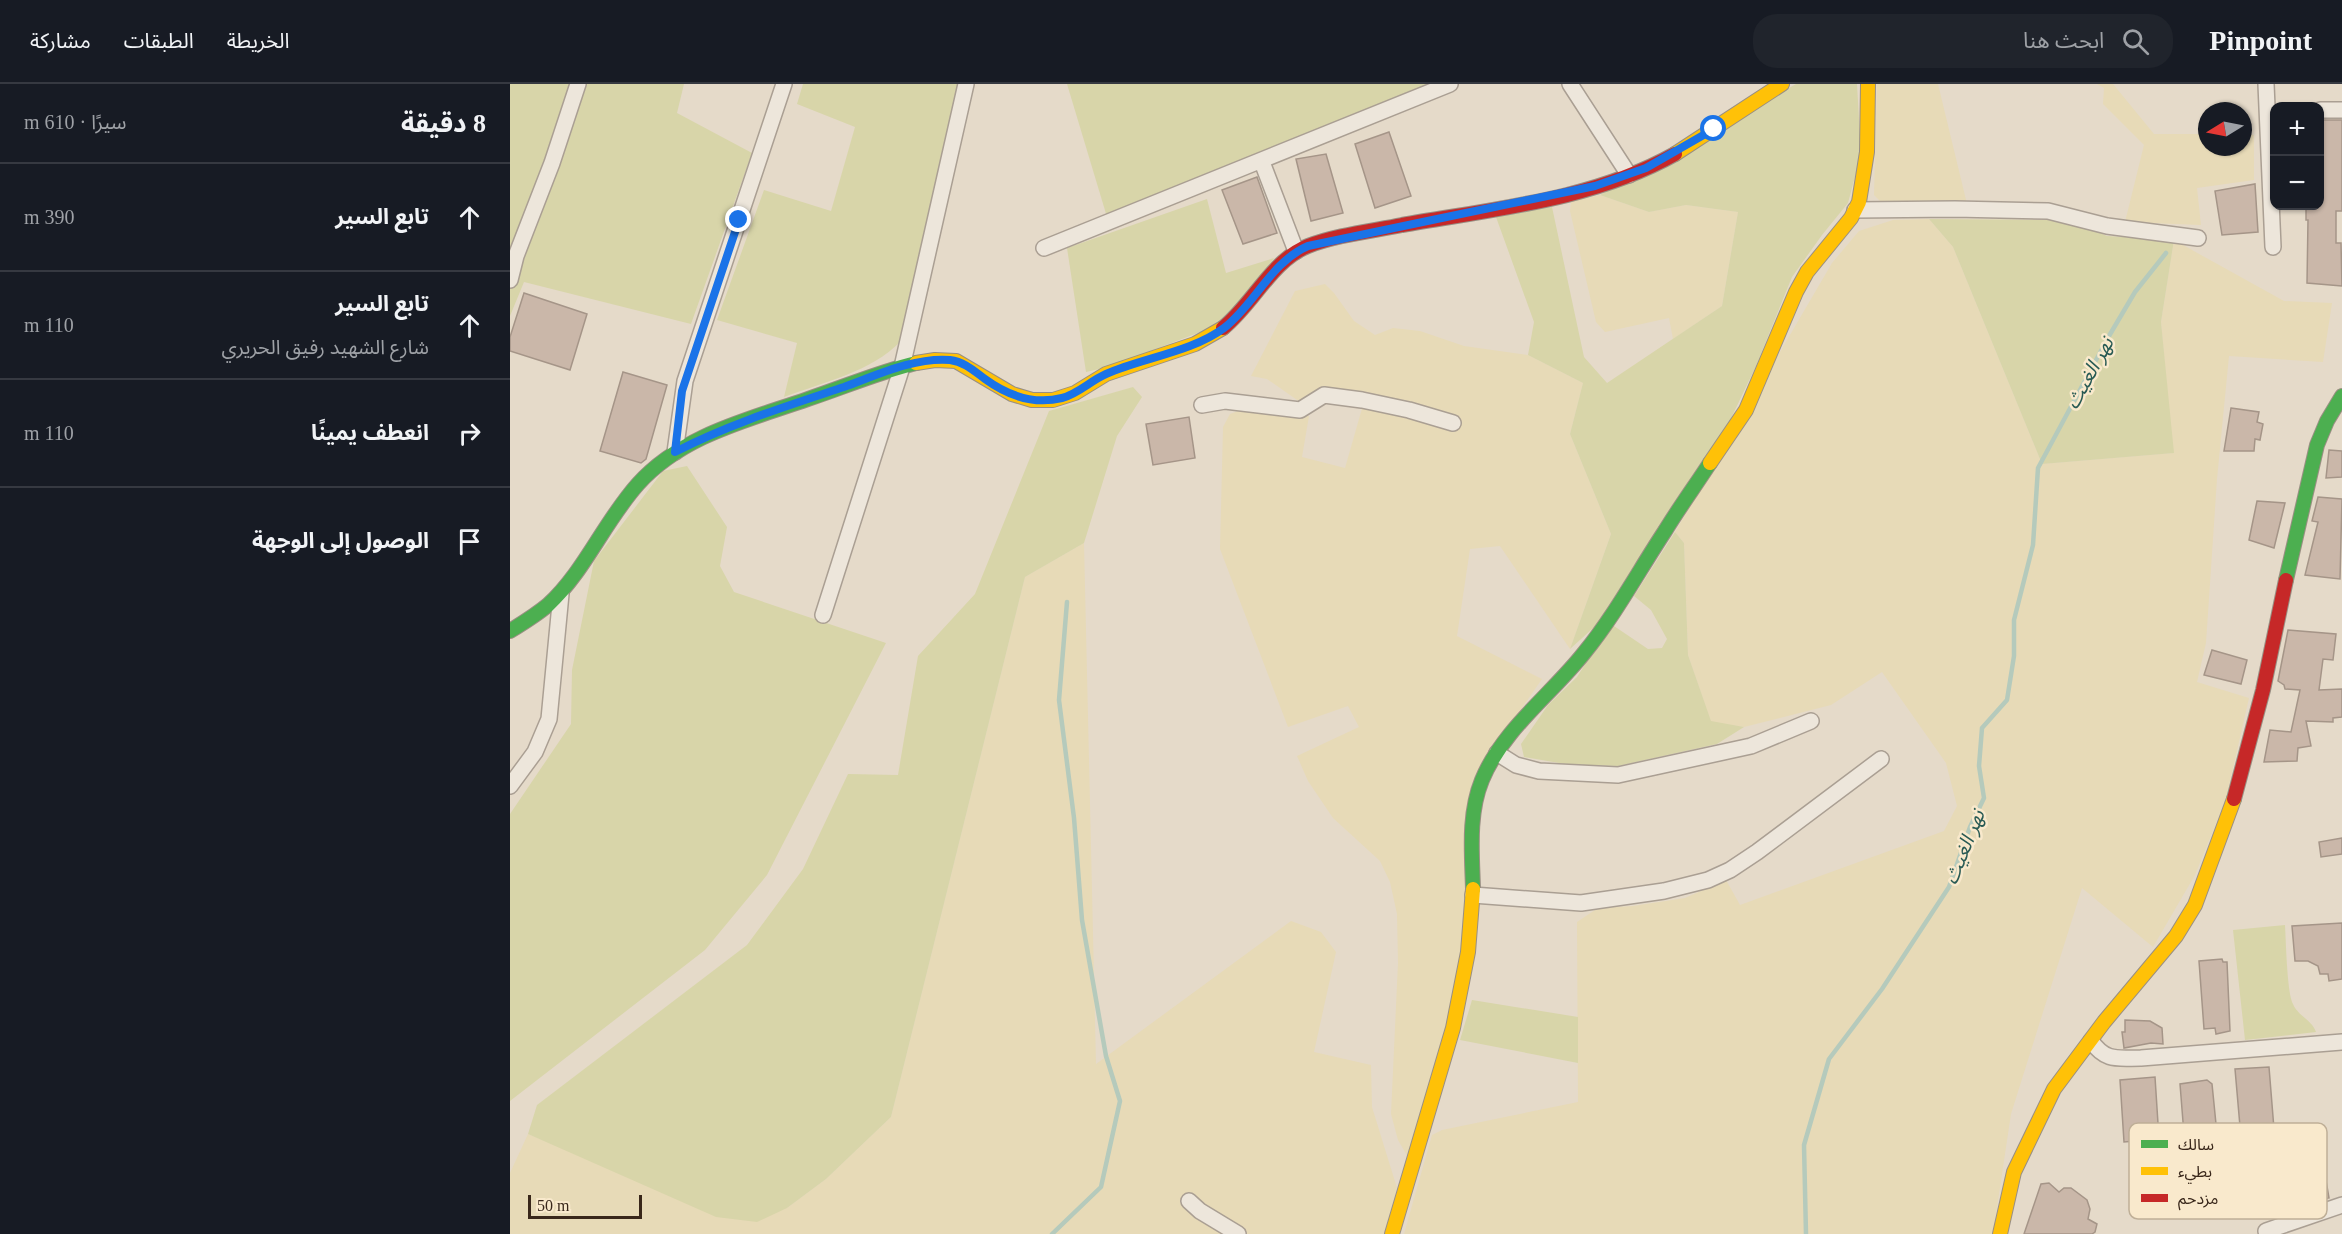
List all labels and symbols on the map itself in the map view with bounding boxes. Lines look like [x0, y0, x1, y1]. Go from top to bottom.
north arrow [2198, 102, 2252, 156]
route start [1700, 115, 1726, 141]
route end [725, 206, 751, 232]
water label: نهر الغيث [2060, 332, 2119, 413]
water label: نهر الغيث [1939, 805, 1990, 888]
legend [2129, 1123, 2327, 1219]
text: سالك [2178, 1136, 2214, 1153]
text: بطيء [2178, 1163, 2212, 1184]
text: مزدحم [2178, 1190, 2218, 1211]
scale bar [528, 1192, 642, 1220]

